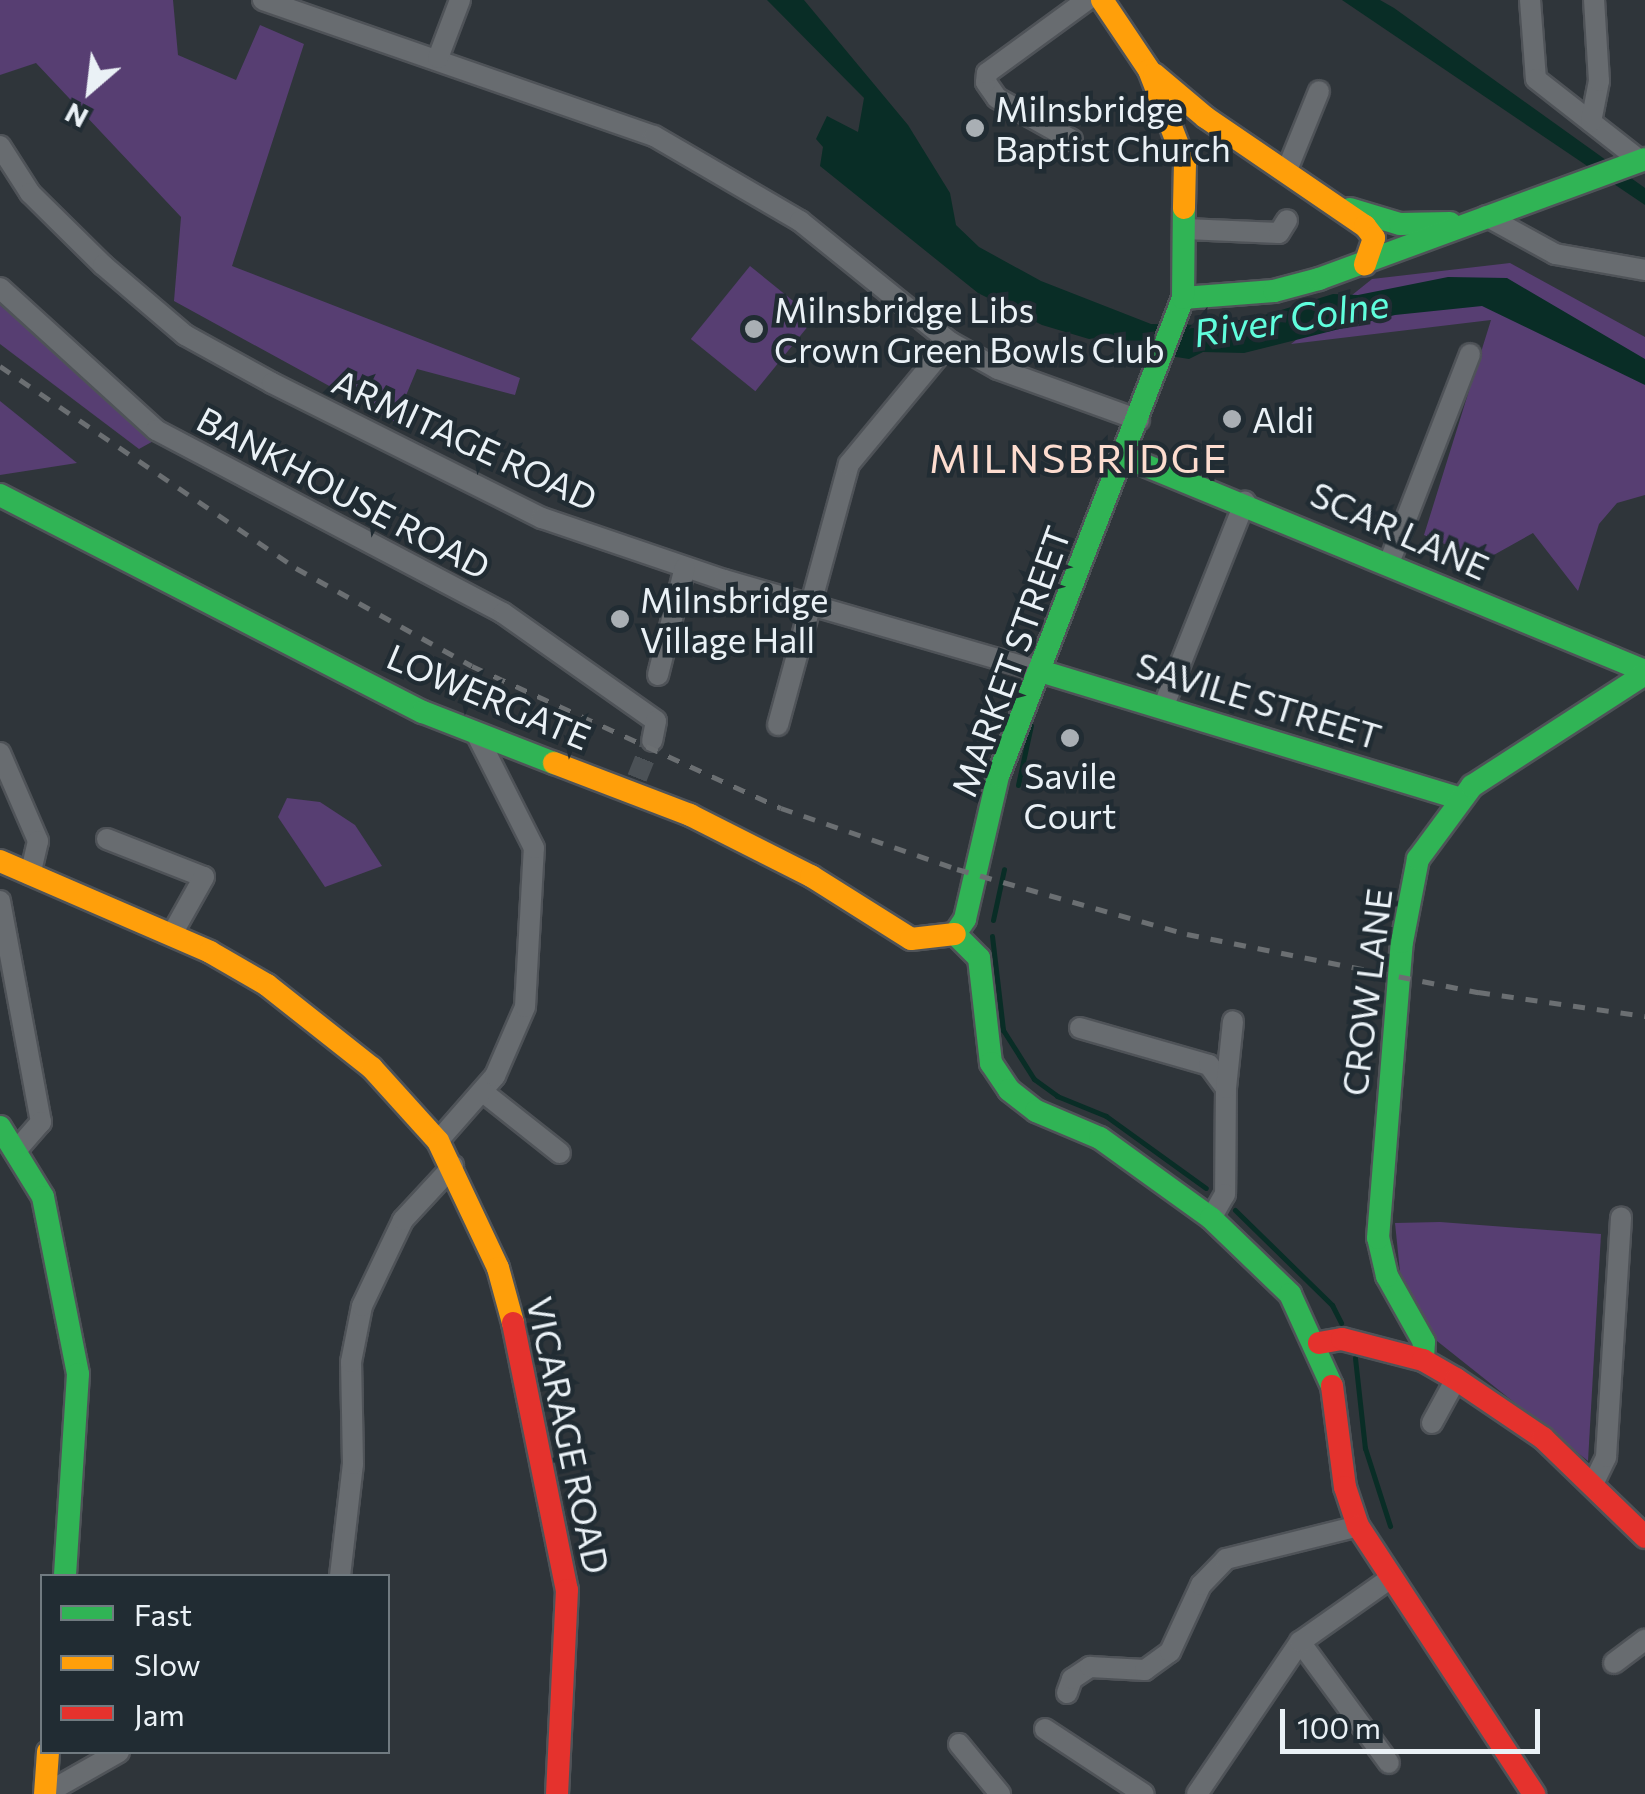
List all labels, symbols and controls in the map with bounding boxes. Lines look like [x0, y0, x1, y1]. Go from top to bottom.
north arrow [40, 40, 140, 140]
place label: Milnsbridge Baptist Church [995, 87, 1231, 169]
text: N [59, 97, 93, 136]
marker: Milnsbridge Baptist Church [964, 117, 986, 139]
water label: River Colne [1190, 279, 1392, 355]
place label: Milnsbridge Libs Crown Green Bowls Club [774, 288, 1165, 370]
marker: Milnsbridge Libs Crown Green Bowls Club [743, 318, 765, 340]
street label: ARMITAGE ROAD [326, 359, 604, 519]
street label: BANKHOUSE ROAD [191, 397, 497, 587]
place label: Aldi [1252, 398, 1314, 440]
marker: Aldi [1221, 408, 1243, 430]
district label: MILNSBRIDGE [929, 433, 1229, 481]
street label: SCAR LANE [1305, 472, 1495, 588]
street label: MARKET STREET [942, 520, 1078, 802]
place label: Milnsbridge Village Hall [640, 578, 828, 660]
marker: Milnsbridge Village Hall [609, 608, 631, 630]
street label: LOWERGATE [381, 634, 597, 758]
street label: SAVILE STREET [1132, 643, 1386, 757]
marker: Savile Court [1059, 727, 1081, 749]
place label: Savile Court [1024, 754, 1116, 836]
street label: CROW LANE [1332, 886, 1400, 1098]
street label: VICARAGE ROAD [519, 1293, 619, 1577]
legend [40, 1574, 390, 1754]
text: Fast [134, 1595, 192, 1632]
text: Slow [134, 1645, 201, 1682]
scale bar [1285, 1689, 1545, 1751]
text: Jam [134, 1695, 185, 1732]
text: 100 m [1297, 1708, 1381, 1745]

